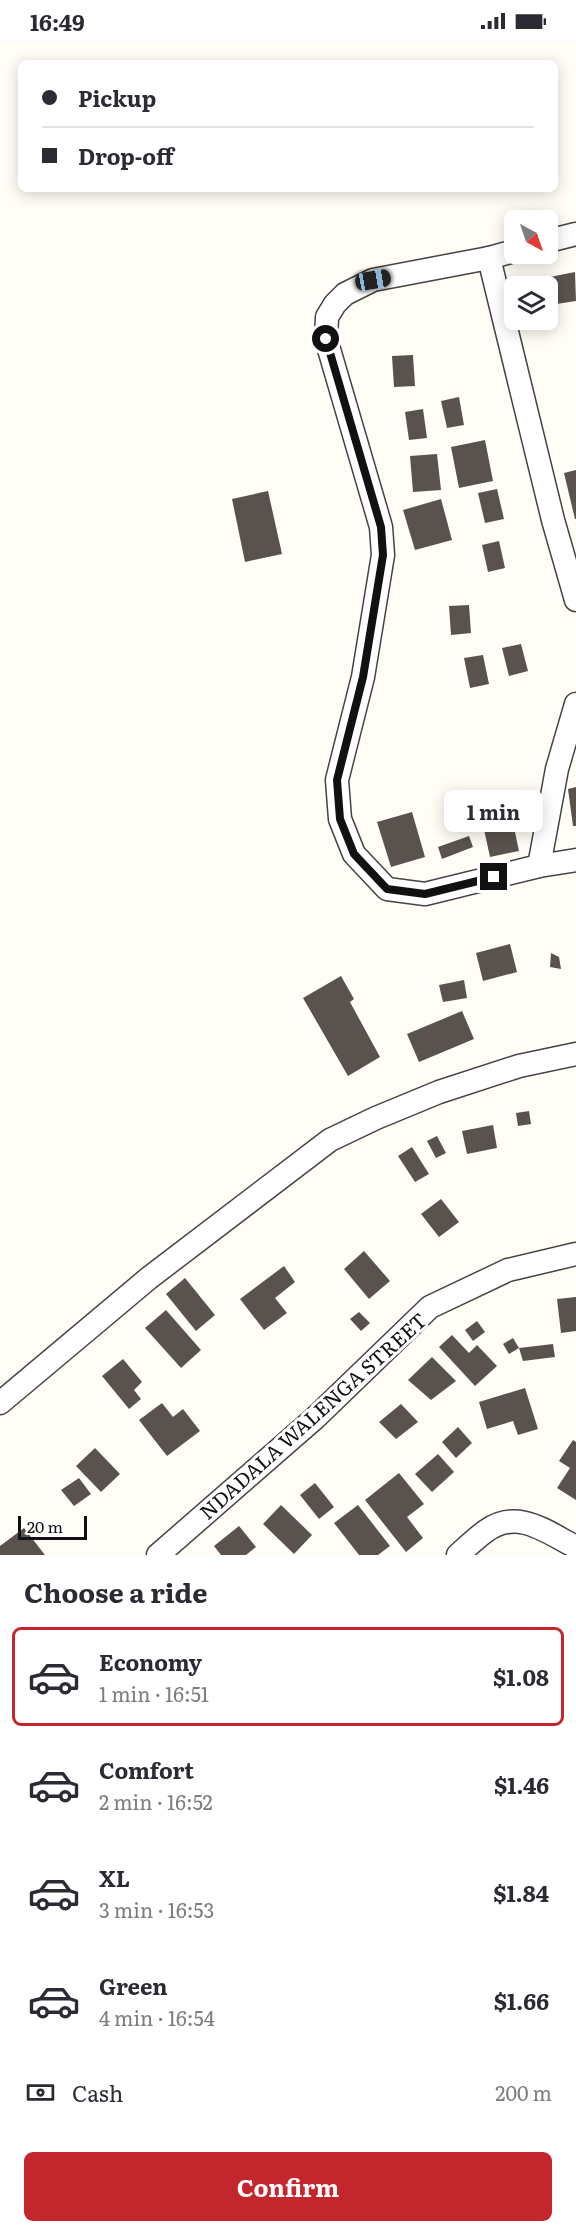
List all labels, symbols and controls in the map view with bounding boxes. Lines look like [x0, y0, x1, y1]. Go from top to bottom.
text: 16:49 [30, 5, 85, 38]
text: Pickup [78, 81, 156, 114]
text: Drop-off [78, 139, 174, 172]
north arrow [504, 210, 558, 264]
map controls [504, 210, 558, 330]
car [354, 268, 392, 292]
button: layers [504, 276, 558, 330]
route start [312, 325, 339, 352]
callout: 1 min [444, 790, 544, 832]
text: 1 min [467, 796, 520, 826]
route end [480, 863, 507, 890]
street label: NDADALA WALENGA STREET [192, 1305, 432, 1525]
scale bar [18, 1513, 87, 1540]
text: 20 m [27, 1514, 63, 1538]
text: Choose a ride [24, 1571, 207, 1611]
text: Economy [99, 1645, 202, 1678]
icon: car [27, 1650, 81, 1704]
text: $1.08 [493, 1660, 549, 1693]
text: 1 min · 16:51 [99, 1678, 209, 1708]
text: Comfort [99, 1753, 194, 1786]
icon: car [27, 1758, 81, 1812]
text: $1.46 [494, 1768, 549, 1801]
text: 2 min · 16:52 [99, 1786, 213, 1816]
text: XL [99, 1861, 130, 1894]
icon: car [27, 1866, 81, 1920]
text: $1.84 [493, 1876, 549, 1909]
text: 3 min · 16:53 [99, 1894, 214, 1924]
text: Green [99, 1969, 168, 2002]
icon: car [27, 1974, 81, 2028]
text: $1.66 [494, 1984, 549, 2017]
text: 4 min · 16:54 [99, 2002, 215, 2032]
icon: cash [24, 2076, 57, 2109]
text: Cash [72, 2076, 123, 2109]
text: 200 m [495, 2077, 552, 2107]
button: Confirm [24, 2152, 552, 2221]

